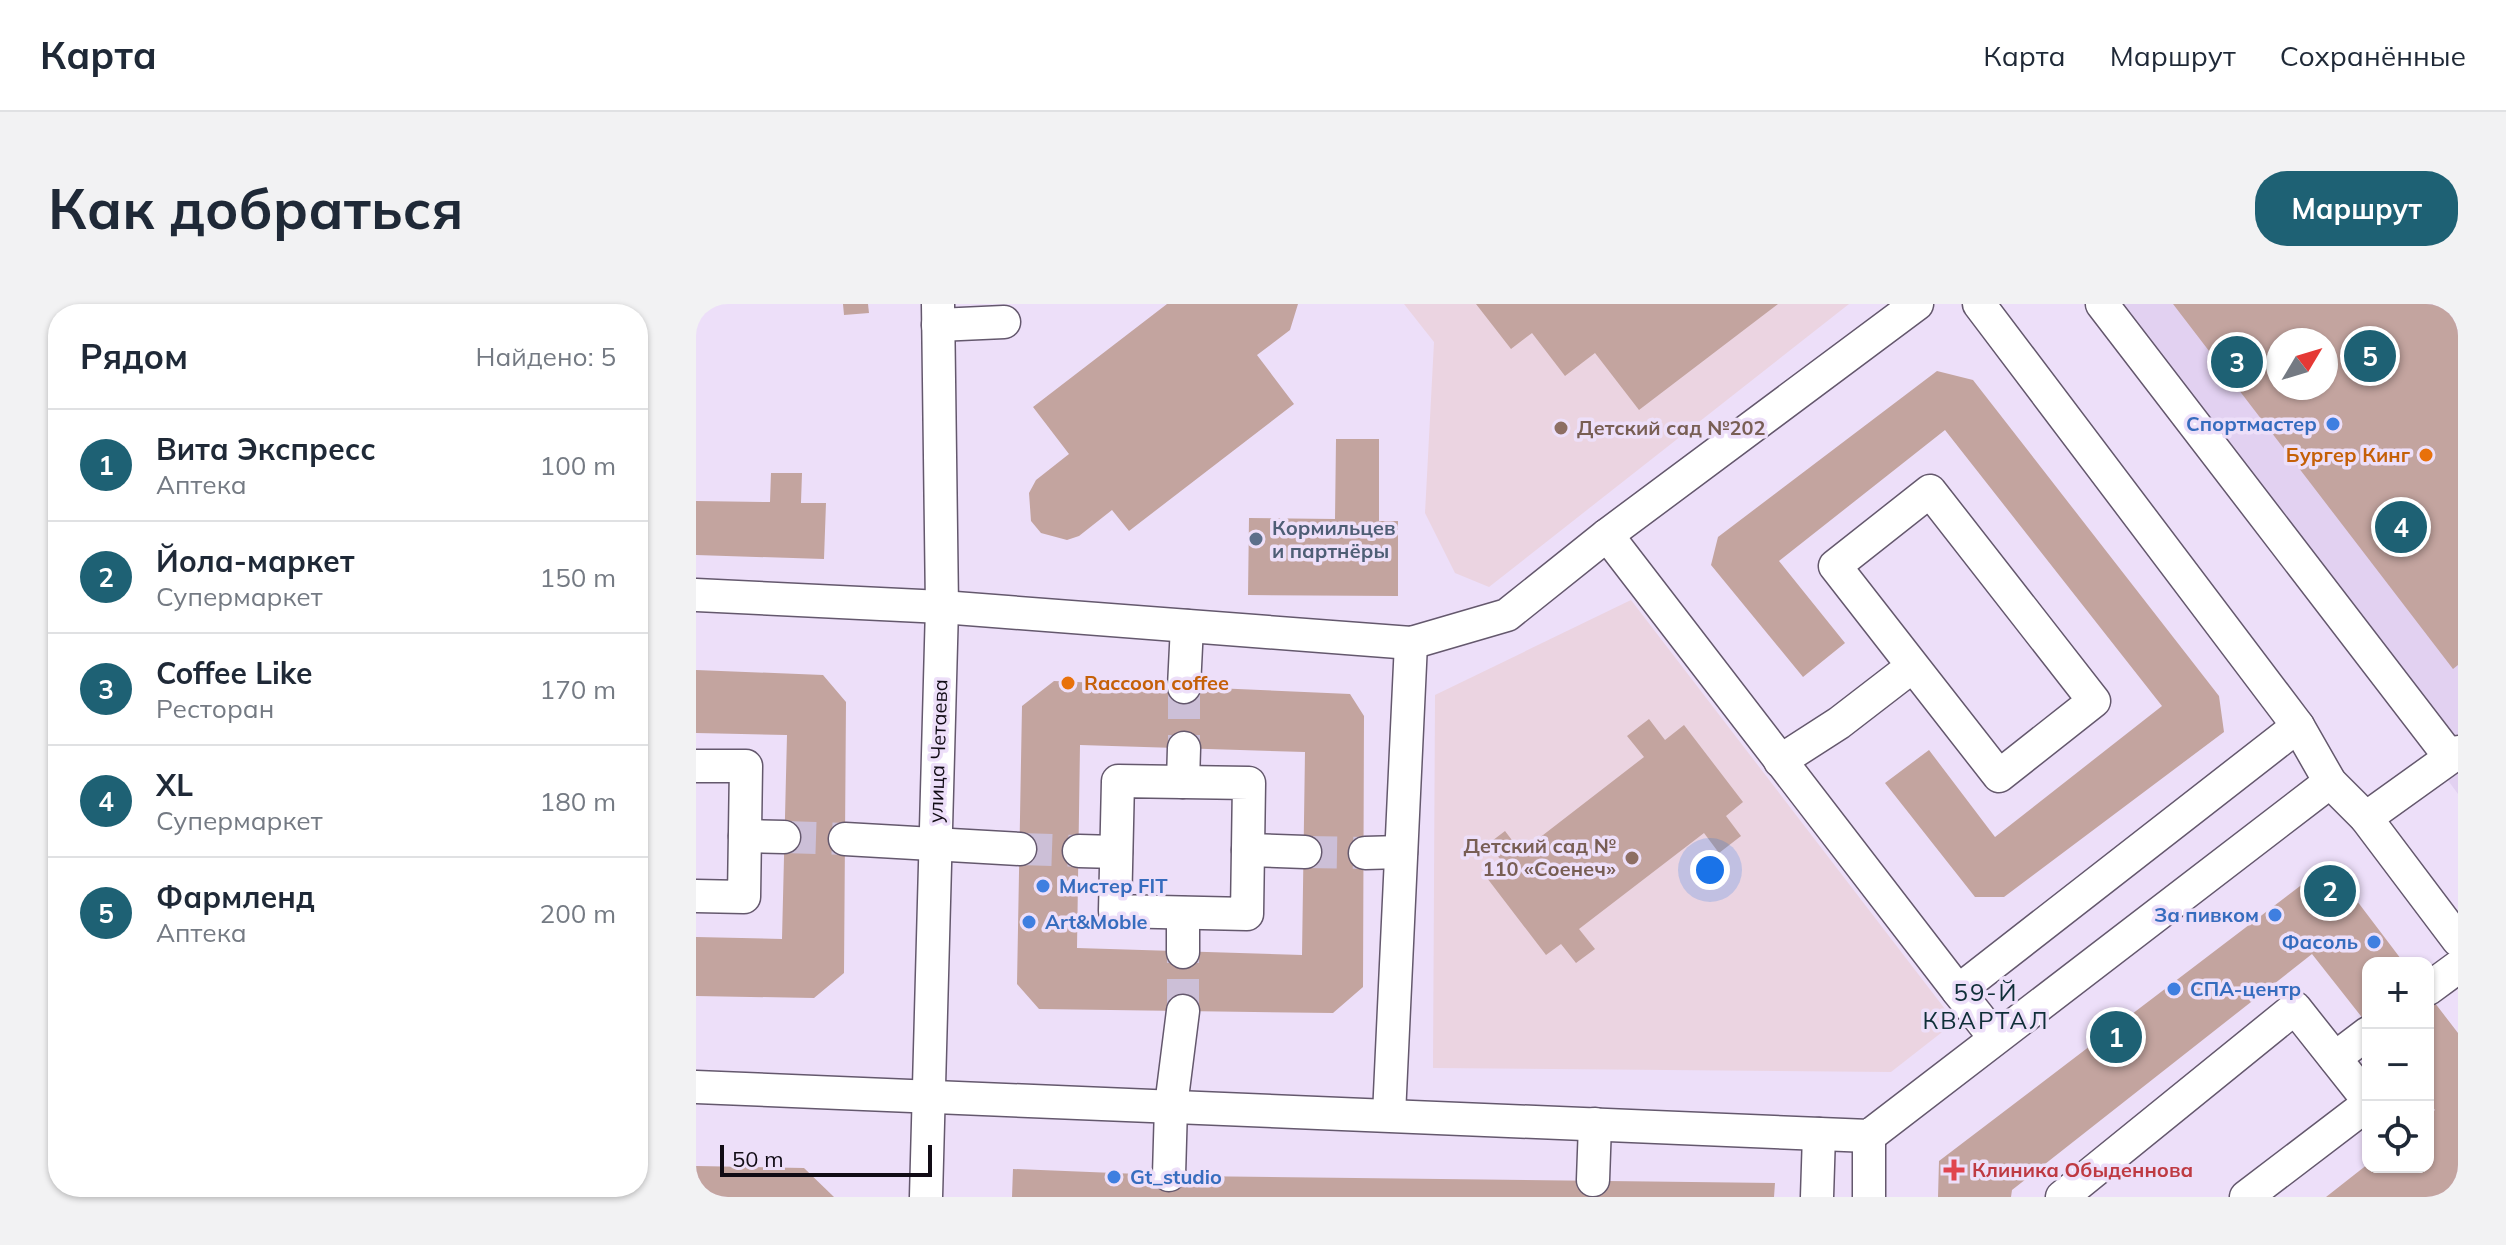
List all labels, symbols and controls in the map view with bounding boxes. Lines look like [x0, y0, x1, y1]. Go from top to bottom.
text: Карта [40, 31, 157, 79]
text: Карта [1983, 38, 2066, 73]
text: Маршрут [2110, 38, 2236, 73]
text: Сохранённые [2280, 38, 2466, 73]
button: Маршрут [2255, 171, 2458, 246]
text: Как добраться [48, 173, 463, 243]
pin: 5 [2344, 326, 2396, 386]
north arrow [2266, 328, 2338, 400]
pin: 3 [2211, 332, 2263, 392]
text: Рядом [80, 335, 188, 378]
text: Найдено: 5 [476, 340, 616, 373]
place label: Спортмастер [2186, 411, 2317, 436]
place label: Детский сад №202 [1577, 415, 1766, 440]
marker: Спортмастер [2324, 415, 2342, 433]
marker: Детский сад №202 [1552, 419, 1570, 437]
text: Вита Экспресс [156, 430, 376, 468]
place label: Бургер Кинг [2286, 442, 2410, 467]
marker: Бургер Кинг [2417, 446, 2435, 464]
text: 1 [98, 449, 114, 482]
text: 100 m [540, 449, 616, 482]
text: Аптека [156, 468, 247, 501]
pin: 4 [2375, 497, 2427, 557]
place label: Кормильцев и партнёры [1272, 515, 1396, 563]
marker: Кормильцев и партнёры [1247, 530, 1265, 548]
text: Йола-маркет [156, 542, 354, 580]
text: 2 [98, 561, 114, 594]
text: 150 m [540, 561, 616, 594]
text: Супермаркет [156, 580, 323, 613]
text: Coffee Like [156, 654, 313, 692]
place label: Raccoon coffee [1084, 670, 1229, 695]
text: 3 [98, 673, 114, 706]
text: 170 m [540, 673, 616, 706]
marker: Raccoon coffee [1059, 674, 1077, 692]
street label: улица Четаева [922, 679, 953, 823]
text: Ресторан [156, 692, 274, 725]
text: XL [156, 766, 193, 804]
text: 4 [98, 785, 114, 818]
text: 180 m [540, 785, 616, 818]
text: Супермаркет [156, 804, 323, 837]
place label: Детский сад № 110 «Соенеч» [1463, 833, 1616, 881]
marker: Детский сад № 110 «Соенеч» [1623, 849, 1641, 867]
your location [1690, 850, 1730, 890]
pin: 2 [2304, 861, 2356, 921]
place label: Мистер FIT [1059, 873, 1168, 898]
marker: Мистер FIT [1034, 877, 1052, 895]
text: Фармленд [156, 878, 315, 916]
text: 5 [98, 897, 114, 930]
text: 200 m [540, 897, 616, 930]
place label: За пивком [2154, 902, 2259, 927]
marker: За пивком [2266, 906, 2284, 924]
place label: Art&Moble [1045, 909, 1148, 934]
marker: Art&Moble [1020, 913, 1038, 931]
text: Аптека [156, 916, 247, 949]
place label: Фасоль [2281, 929, 2358, 954]
marker: Фасоль [2365, 933, 2383, 951]
map controls [2362, 957, 2434, 1173]
button: + [2362, 957, 2434, 1029]
place label: СПА-центр [2190, 976, 2301, 1001]
district label: 59-Й КВАРТАЛ [1922, 977, 2050, 1035]
marker: СПА-центр [2165, 980, 2183, 998]
pin: 1 [2090, 1007, 2142, 1067]
button: − [2362, 1029, 2434, 1101]
button: locate [2362, 1101, 2434, 1173]
scale bar [720, 1141, 932, 1177]
text: 50 m [732, 1145, 783, 1173]
place label: Клиника Обыденнова [1972, 1157, 2193, 1182]
marker: Клиника Обыденнова [1943, 1159, 1965, 1181]
place label: Gt_studio [1130, 1164, 1222, 1189]
marker: Gt_studio [1105, 1168, 1123, 1186]

